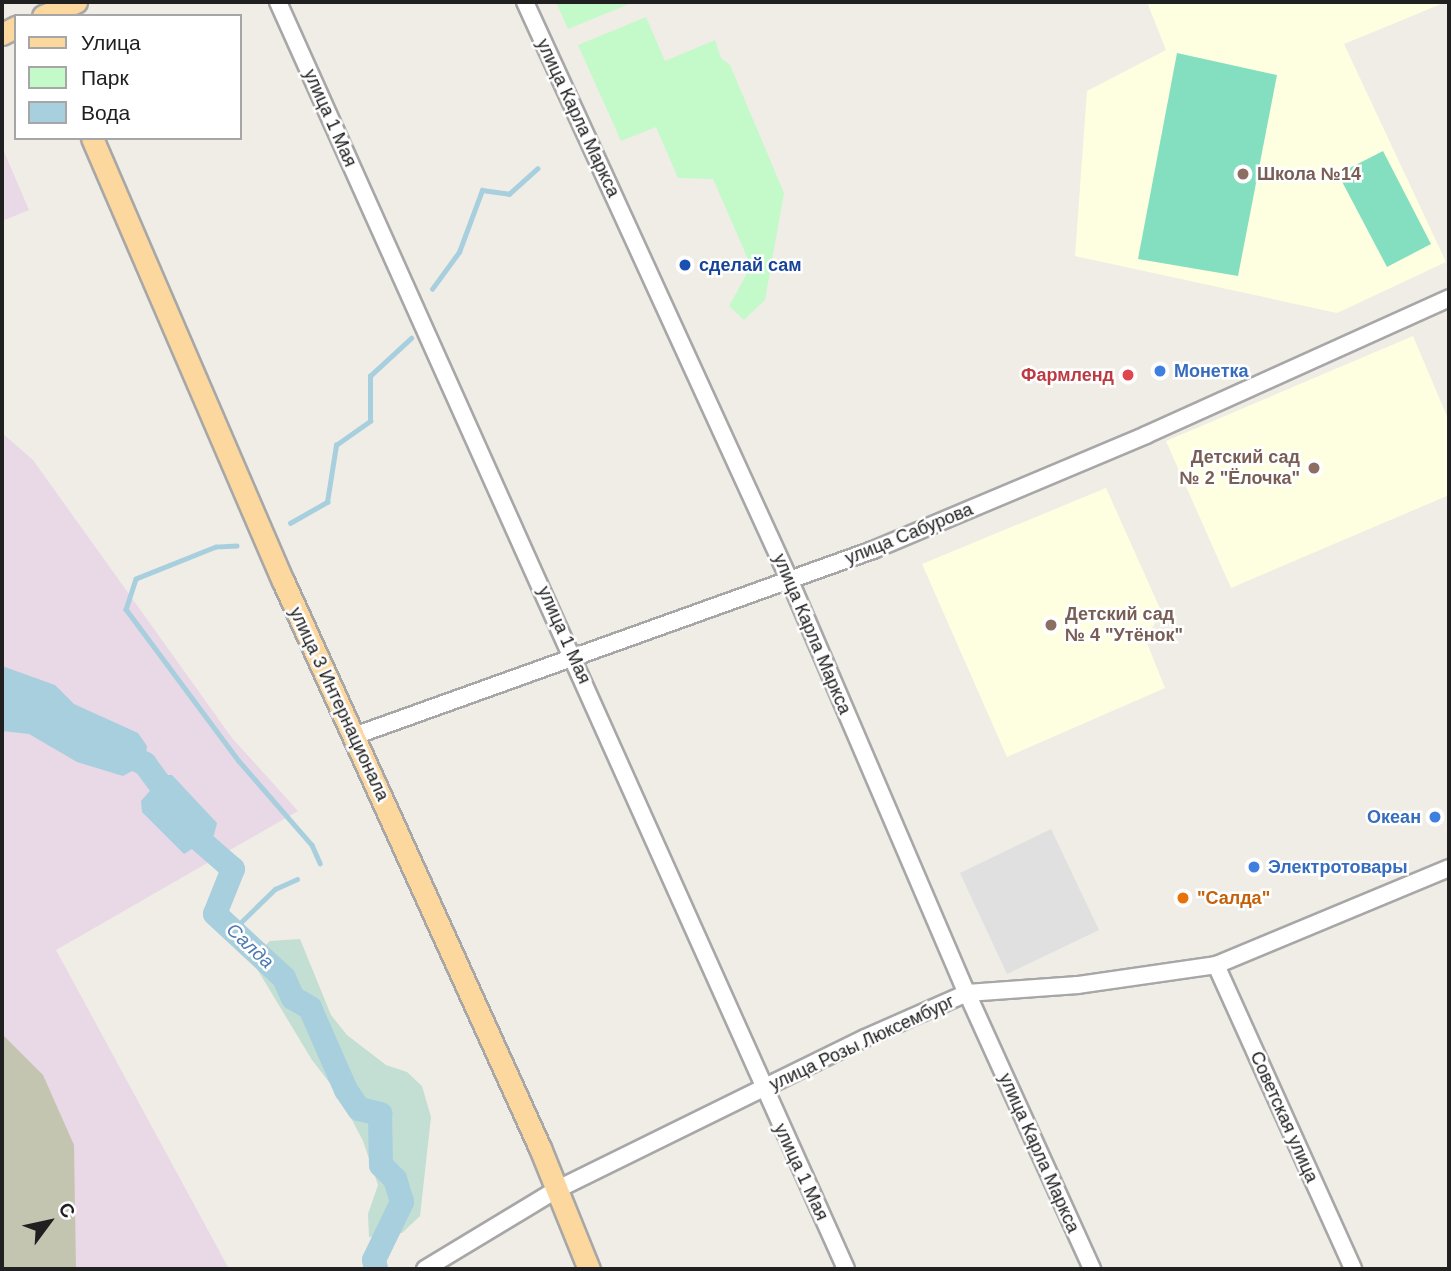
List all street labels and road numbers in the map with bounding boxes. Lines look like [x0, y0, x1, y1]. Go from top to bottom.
street label: улица Карла Маркса [532, 35, 624, 201]
street label: улица 1 Мая [299, 66, 361, 170]
street label: улица Сабурова [842, 499, 976, 569]
street label: улица Карла Маркса [768, 551, 856, 717]
street label: улица 1 Мая [533, 583, 595, 687]
street label: улица 3 Интернационала [285, 604, 393, 804]
street label: улица Розы Люксембург [766, 991, 958, 1095]
street label: Советская улица [1245, 1048, 1323, 1186]
street label: улица Карла Маркса [994, 1070, 1084, 1236]
street label: улица 1 Мая [769, 1120, 833, 1224]

